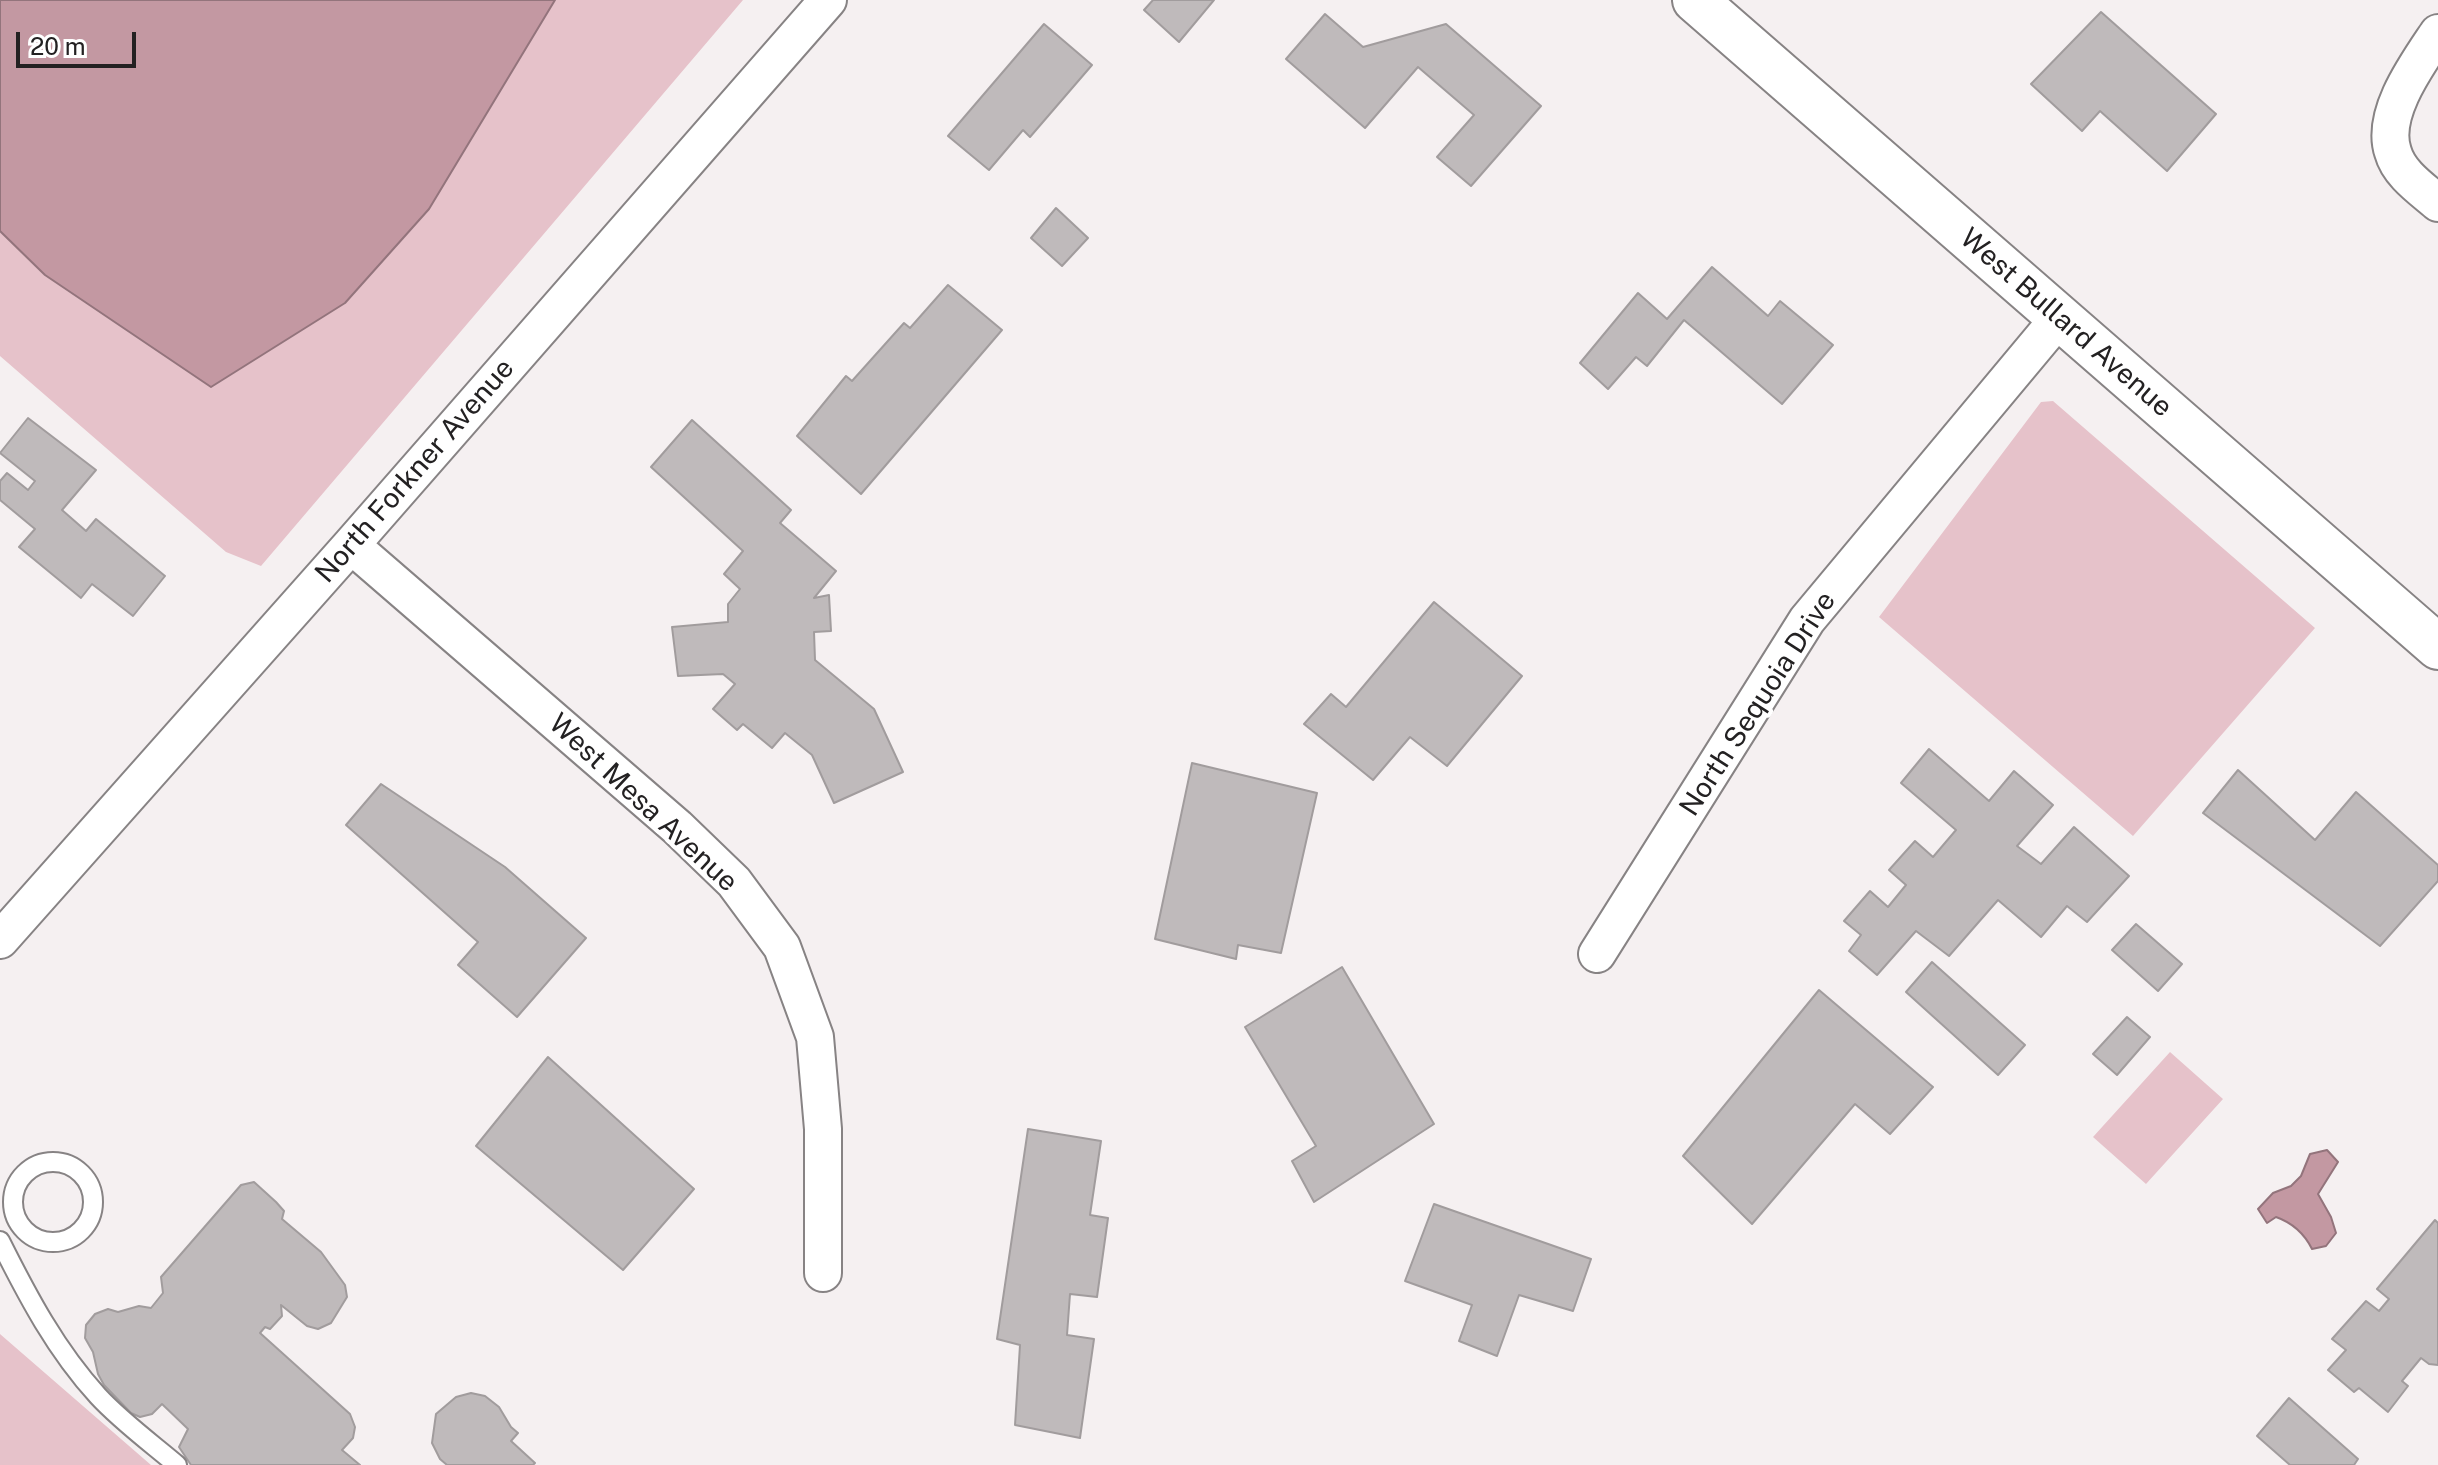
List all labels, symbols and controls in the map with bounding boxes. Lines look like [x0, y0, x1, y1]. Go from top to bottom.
scale bar [20, 16, 140, 66]
text: 20 m [30, 32, 86, 60]
street label: West Bullard Avenue [1953, 222, 2179, 424]
street label: North Forkner Avenue [309, 352, 521, 590]
street label: North Sequoia Drive [1673, 586, 1843, 822]
street label: West Mesa Avenue [542, 707, 744, 899]

